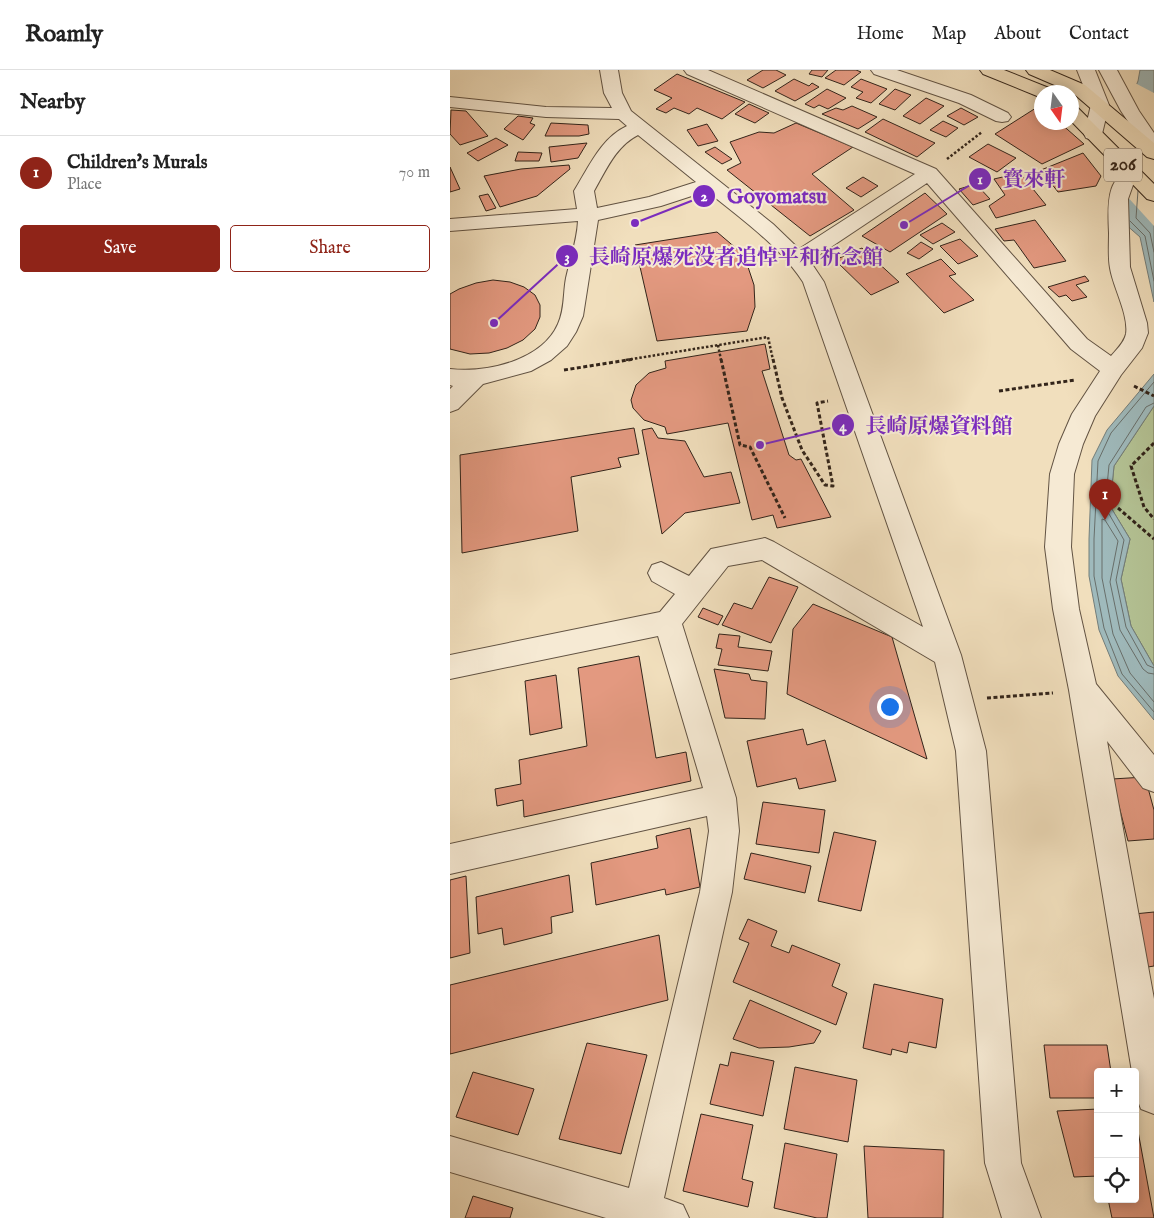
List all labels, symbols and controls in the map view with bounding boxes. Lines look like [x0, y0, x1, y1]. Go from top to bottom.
text: Roamly [25, 19, 103, 50]
text: Home [857, 23, 904, 46]
text: Map [932, 23, 966, 46]
text: About [994, 23, 1041, 46]
text: Contact [1069, 23, 1129, 46]
north arrow [1034, 85, 1079, 130]
text: Nearby [20, 89, 85, 116]
road number: 206 [1104, 148, 1142, 182]
text: Children's Murals [67, 151, 207, 175]
callout: 寳來軒 [968, 161, 1076, 197]
text: 1 [33, 163, 39, 183]
text: 70 m [399, 163, 430, 183]
text: 寳來軒 [1003, 167, 1066, 194]
text: 1 [977, 170, 983, 189]
text: Place [67, 175, 102, 195]
callout: Goyomatsu [692, 178, 837, 214]
text: Goyomatsu [727, 184, 827, 211]
text: 2 [700, 187, 708, 206]
button: Save [20, 225, 220, 272]
button: Share [230, 225, 430, 272]
callout: 長崎原爆死没者追悼平和祈念館 [554, 238, 893, 274]
text: 長崎原爆死没者追悼平和祈念館 [589, 245, 883, 272]
text: 3 [564, 248, 570, 267]
callout: 長崎原爆資料館 [831, 407, 1023, 443]
text: 長崎原爆資料館 [866, 414, 1013, 441]
text: 4 [839, 417, 847, 436]
pin: 1 [1089, 479, 1121, 520]
your location [877, 694, 903, 720]
map controls [1094, 1068, 1139, 1203]
button: + [1094, 1068, 1139, 1113]
button: − [1094, 1113, 1139, 1158]
button: locate [1094, 1158, 1139, 1203]

